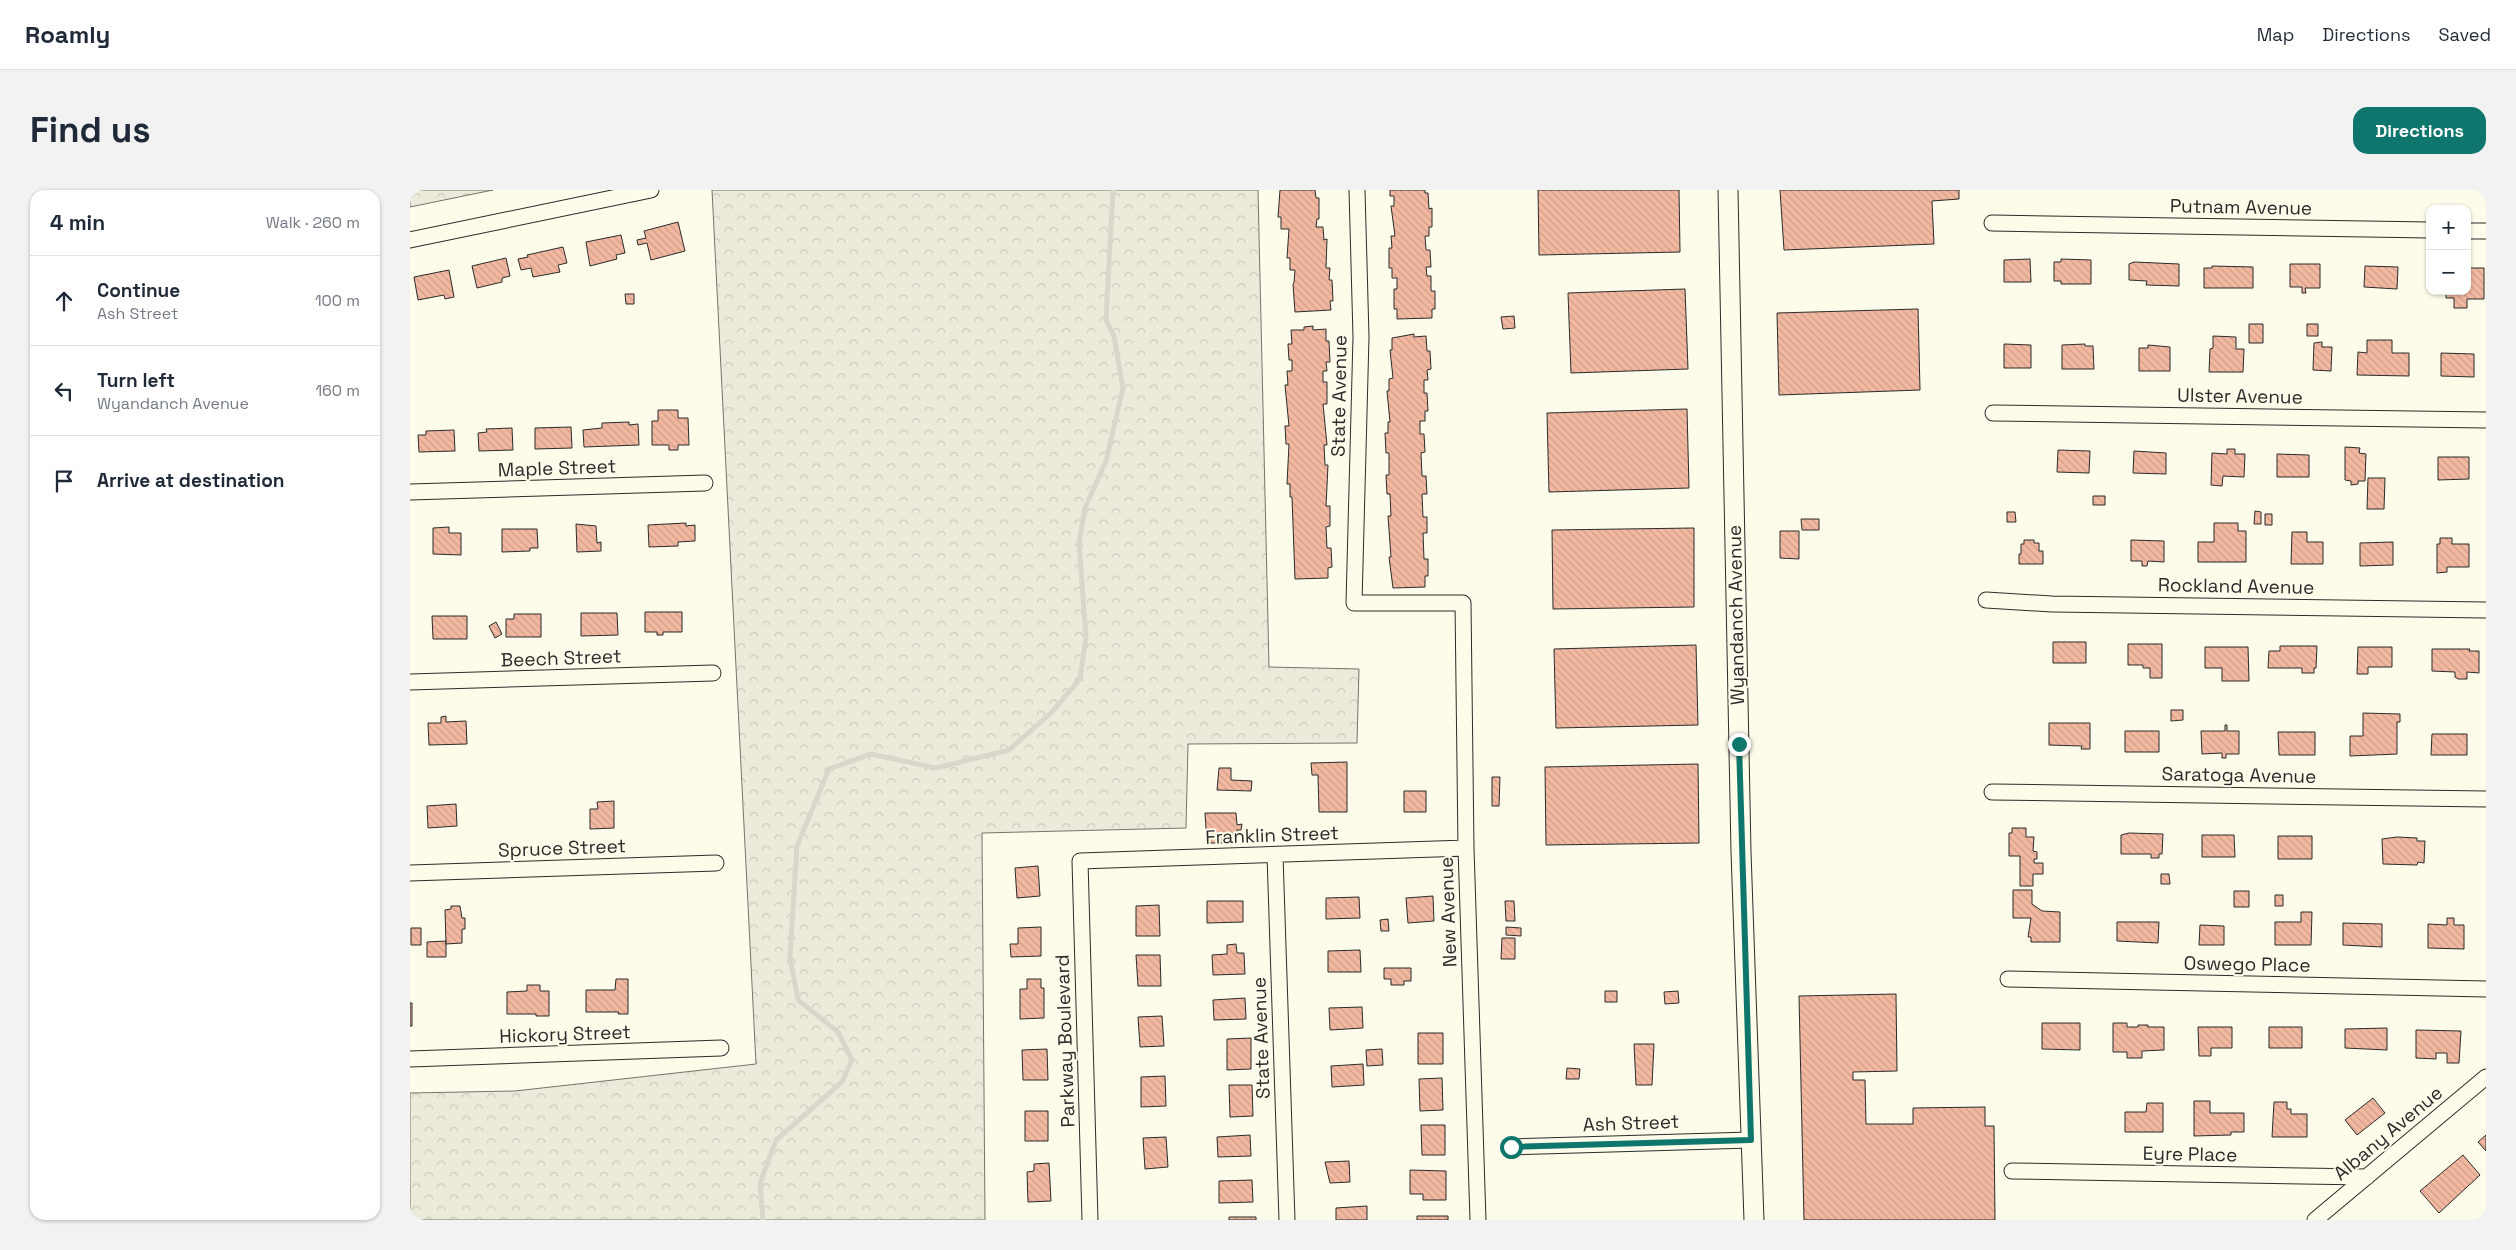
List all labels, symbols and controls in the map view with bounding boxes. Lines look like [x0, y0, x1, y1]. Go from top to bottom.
text: Roamly [25, 19, 110, 50]
text: Map [2257, 23, 2294, 46]
text: Directions [2322, 23, 2411, 46]
text: Saved [2439, 23, 2491, 46]
button: Directions [2353, 107, 2486, 154]
text: Find us [30, 108, 151, 152]
street label: Putnam Avenue [2170, 193, 2312, 221]
map controls [2426, 205, 2471, 295]
button: + [2426, 205, 2471, 250]
text: 4 min [50, 209, 105, 236]
text: Walk · 260 m [266, 212, 360, 233]
button: − [2426, 250, 2471, 295]
text: Continue [97, 278, 180, 303]
icon: ahead [50, 287, 78, 315]
text: 100 m [315, 290, 360, 311]
text: Ash Street [97, 303, 178, 324]
street label: State Avenue [1325, 335, 1353, 457]
text: Turn left [97, 368, 175, 393]
icon: left [50, 377, 78, 405]
text: 160 m [315, 380, 360, 401]
street label: Ulster Avenue [2177, 382, 2303, 410]
text: Wyandanch Avenue [97, 393, 249, 414]
street label: Maple Street [497, 453, 617, 483]
icon: arrive [50, 467, 78, 495]
text: Arrive at destination [97, 468, 285, 493]
street label: Wyandanch Avenue [1722, 525, 1750, 705]
street label: Rockland Avenue [2158, 572, 2314, 600]
street label: Beech Street [500, 643, 622, 673]
route end [1728, 733, 1751, 756]
street label: Saratoga Avenue [2161, 761, 2317, 789]
street label: Franklin Street [1205, 820, 1339, 850]
street label: Spruce Street [497, 833, 627, 863]
street label: New Avenue [1434, 856, 1462, 968]
street label: Oswego Place [2183, 950, 2311, 978]
street label: Parkway Boulevard [1049, 954, 1081, 1128]
street label: State Avenue [1246, 977, 1276, 1099]
street label: Hickory Street [499, 1019, 631, 1049]
street label: Albany Avenue [2328, 1080, 2448, 1186]
street label: Ash Street [1582, 1109, 1680, 1137]
route start [1500, 1136, 1523, 1159]
street label: Eyre Place [2142, 1141, 2238, 1167]

